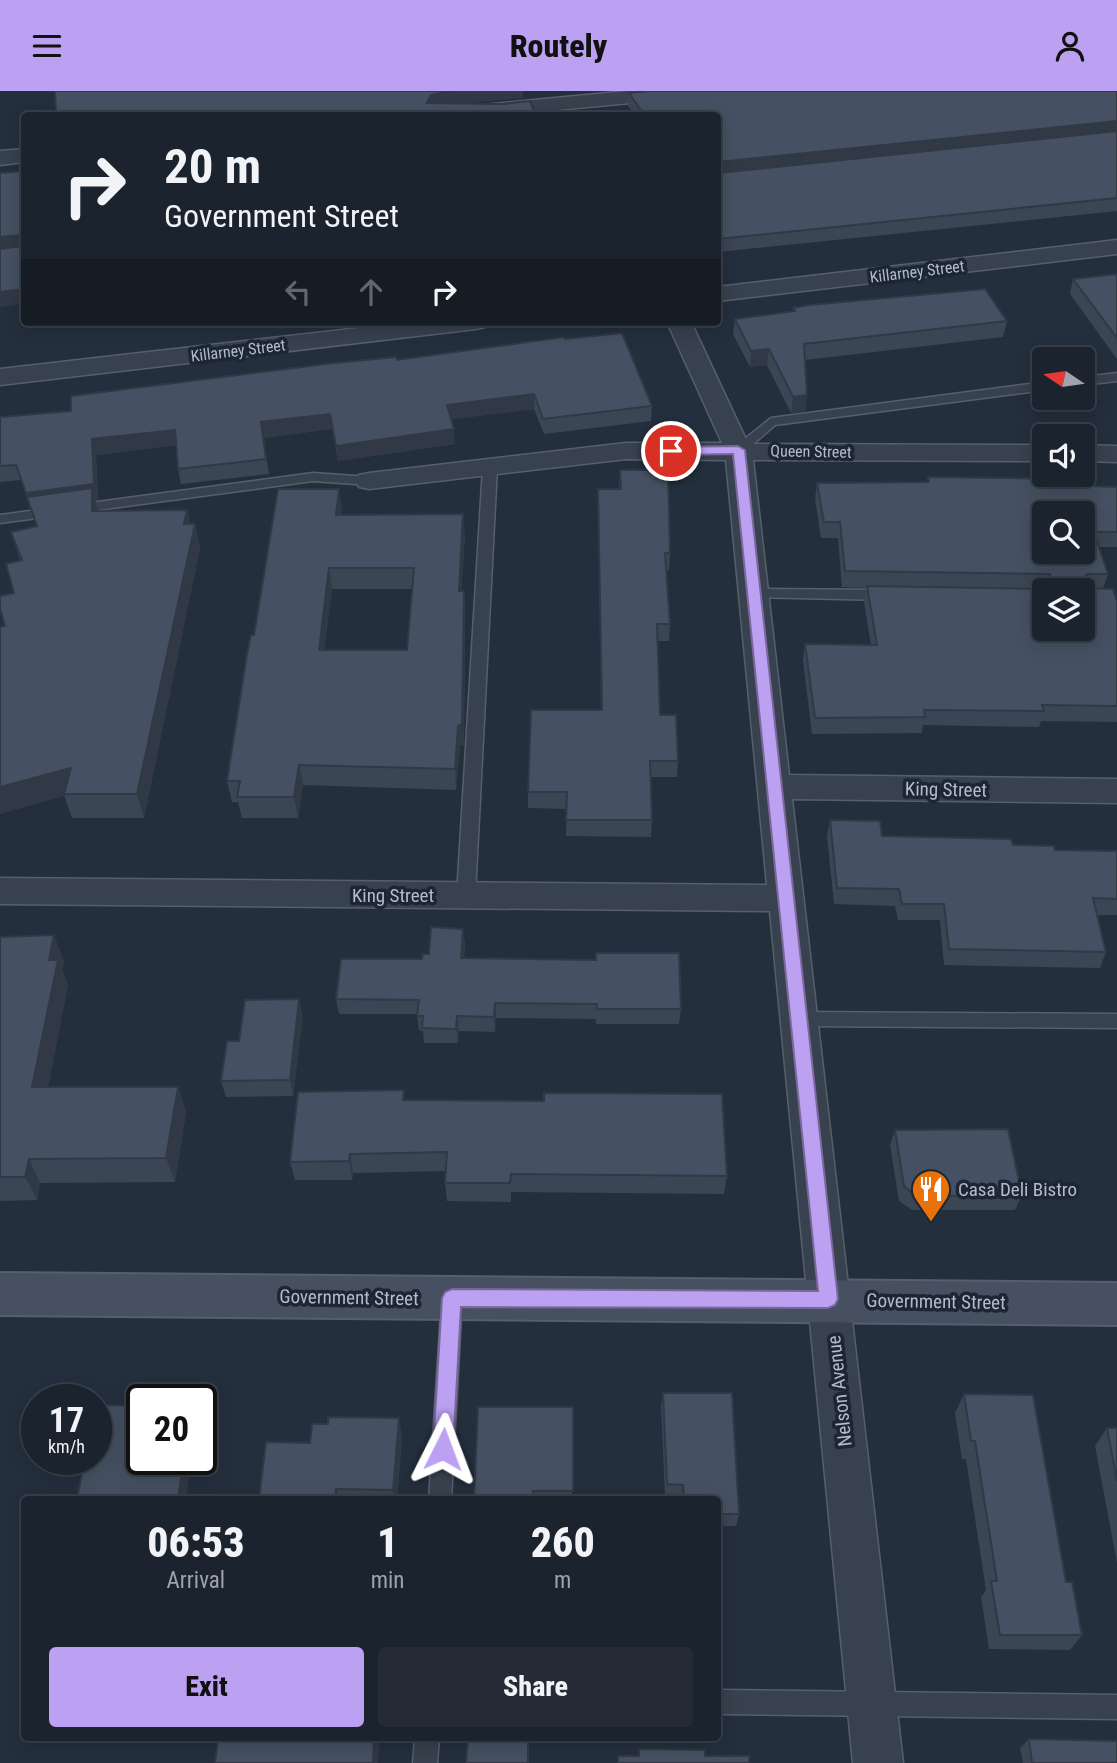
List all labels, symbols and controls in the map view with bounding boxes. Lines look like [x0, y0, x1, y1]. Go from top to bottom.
icon: menu [28, 27, 66, 65]
text: Routely [510, 27, 607, 65]
icon: person [1051, 27, 1089, 65]
text: 20 m [164, 138, 261, 195]
icon: right [49, 140, 140, 231]
text: Government Street [164, 197, 399, 235]
street label: Killarney Street [869, 256, 966, 287]
icon: left [279, 273, 317, 311]
icon: ahead [352, 273, 390, 311]
icon: right [425, 273, 463, 311]
street label: Killarney Street [190, 335, 287, 366]
north arrow [1032, 347, 1096, 409]
map controls [1032, 347, 1095, 641]
pin [641, 421, 701, 481]
button: sound [1032, 424, 1095, 487]
icon: arrive [652, 432, 690, 470]
street label: Queen Street [770, 441, 852, 462]
button: search [1032, 501, 1095, 564]
button: layers [1032, 578, 1095, 641]
street label: King Street [905, 777, 987, 802]
street label: King Street [352, 884, 434, 907]
restaurant icon: Casa Deli Bistro [910, 1168, 952, 1223]
place label: Casa Deli Bistro [958, 1178, 1077, 1201]
street label: Government Street [279, 1285, 419, 1310]
street label: Government Street [866, 1289, 1006, 1314]
street label: Nelson Avenue [822, 1334, 857, 1448]
speed limit sign: 20 [126, 1384, 217, 1475]
text: 17 [49, 1400, 84, 1441]
position arrow [406, 1412, 480, 1486]
text: km/h [48, 1436, 85, 1457]
text: 06:53 [147, 1518, 244, 1567]
text: 1 [377, 1518, 398, 1567]
text: 260 [531, 1518, 595, 1567]
text: Arrival [167, 1567, 225, 1594]
text: min [371, 1567, 404, 1594]
text: m [554, 1567, 571, 1594]
button: Exit [49, 1647, 364, 1727]
button: Share [378, 1647, 693, 1727]

